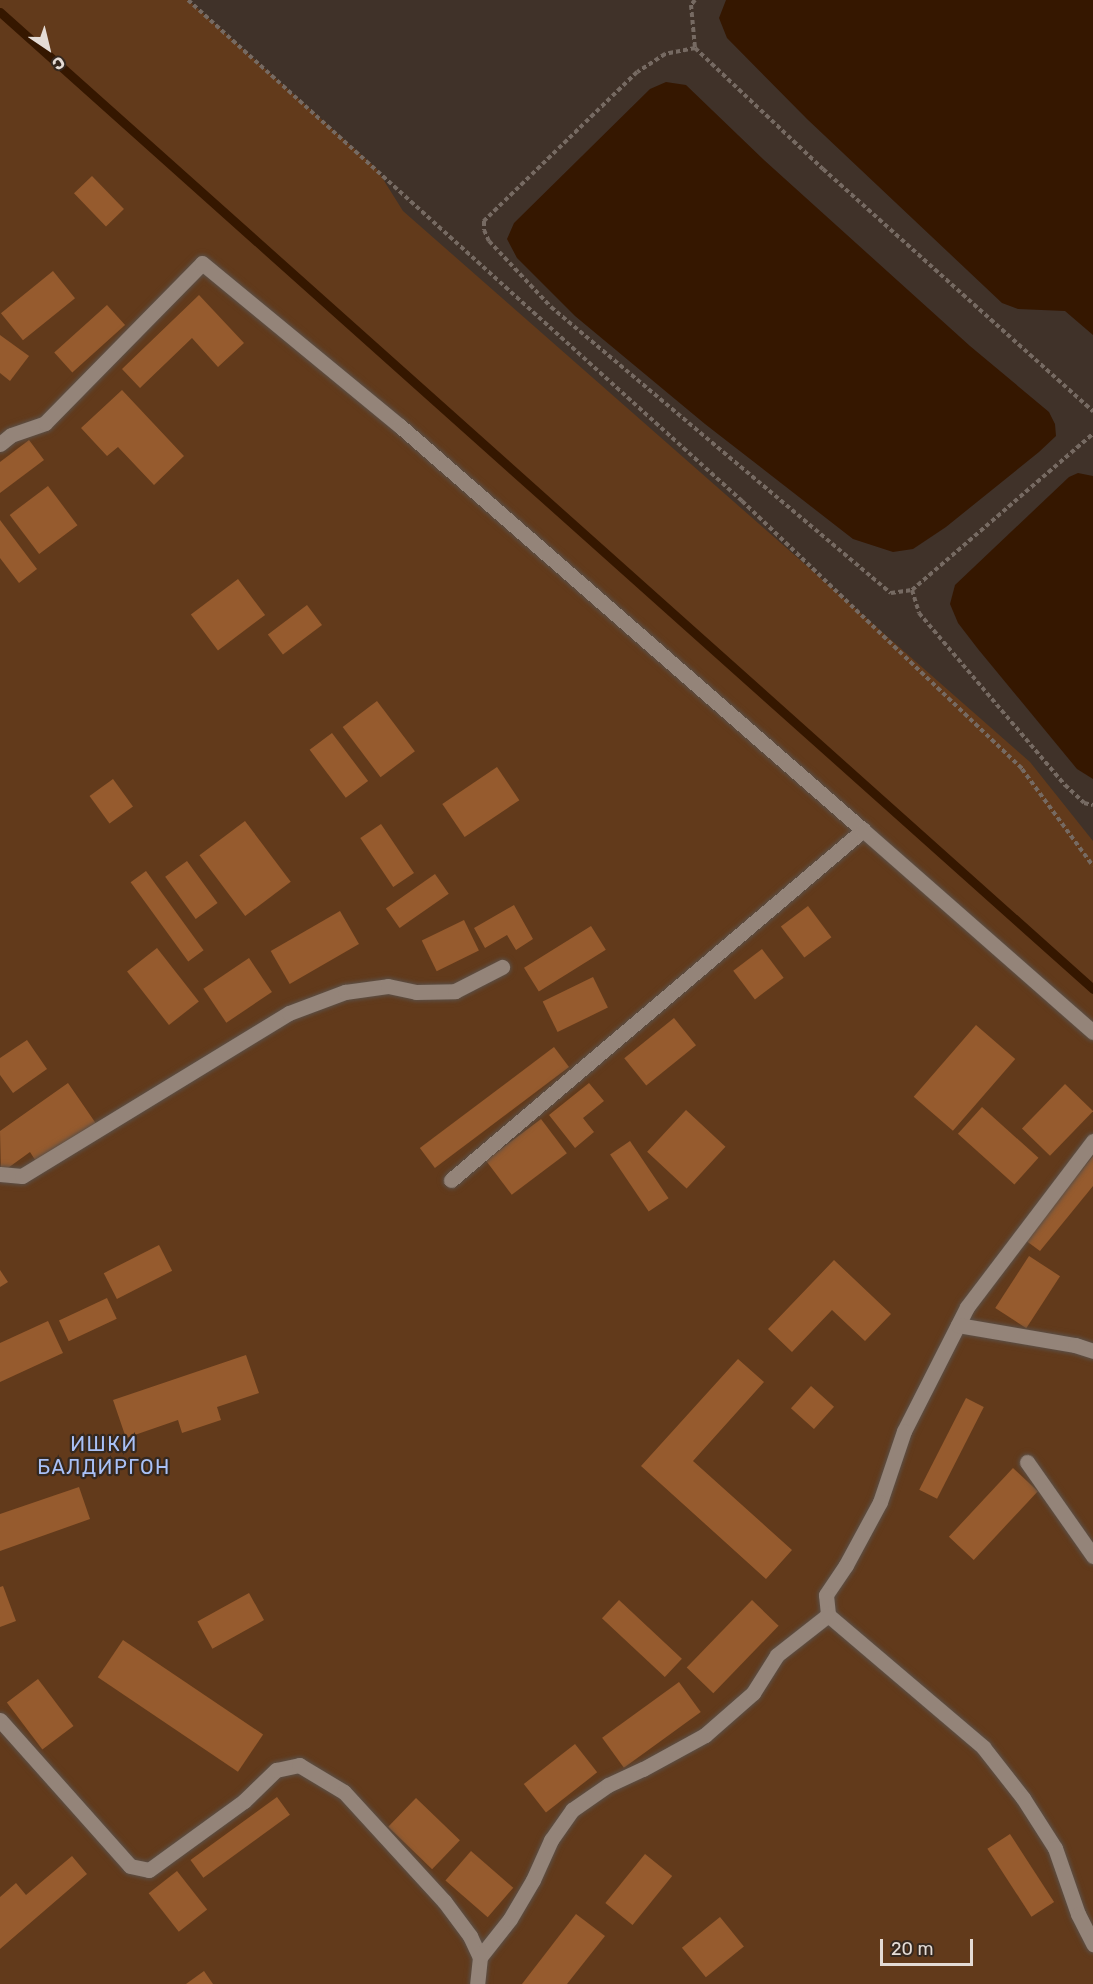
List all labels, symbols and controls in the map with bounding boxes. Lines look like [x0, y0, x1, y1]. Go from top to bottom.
north arrow [18, 18, 78, 78]
text: С [49, 52, 69, 74]
district label: ИШКИ БАЛДИРГОН [37, 1433, 171, 1480]
scale bar [883, 1927, 976, 1965]
text: 20 m [891, 1938, 933, 1960]

